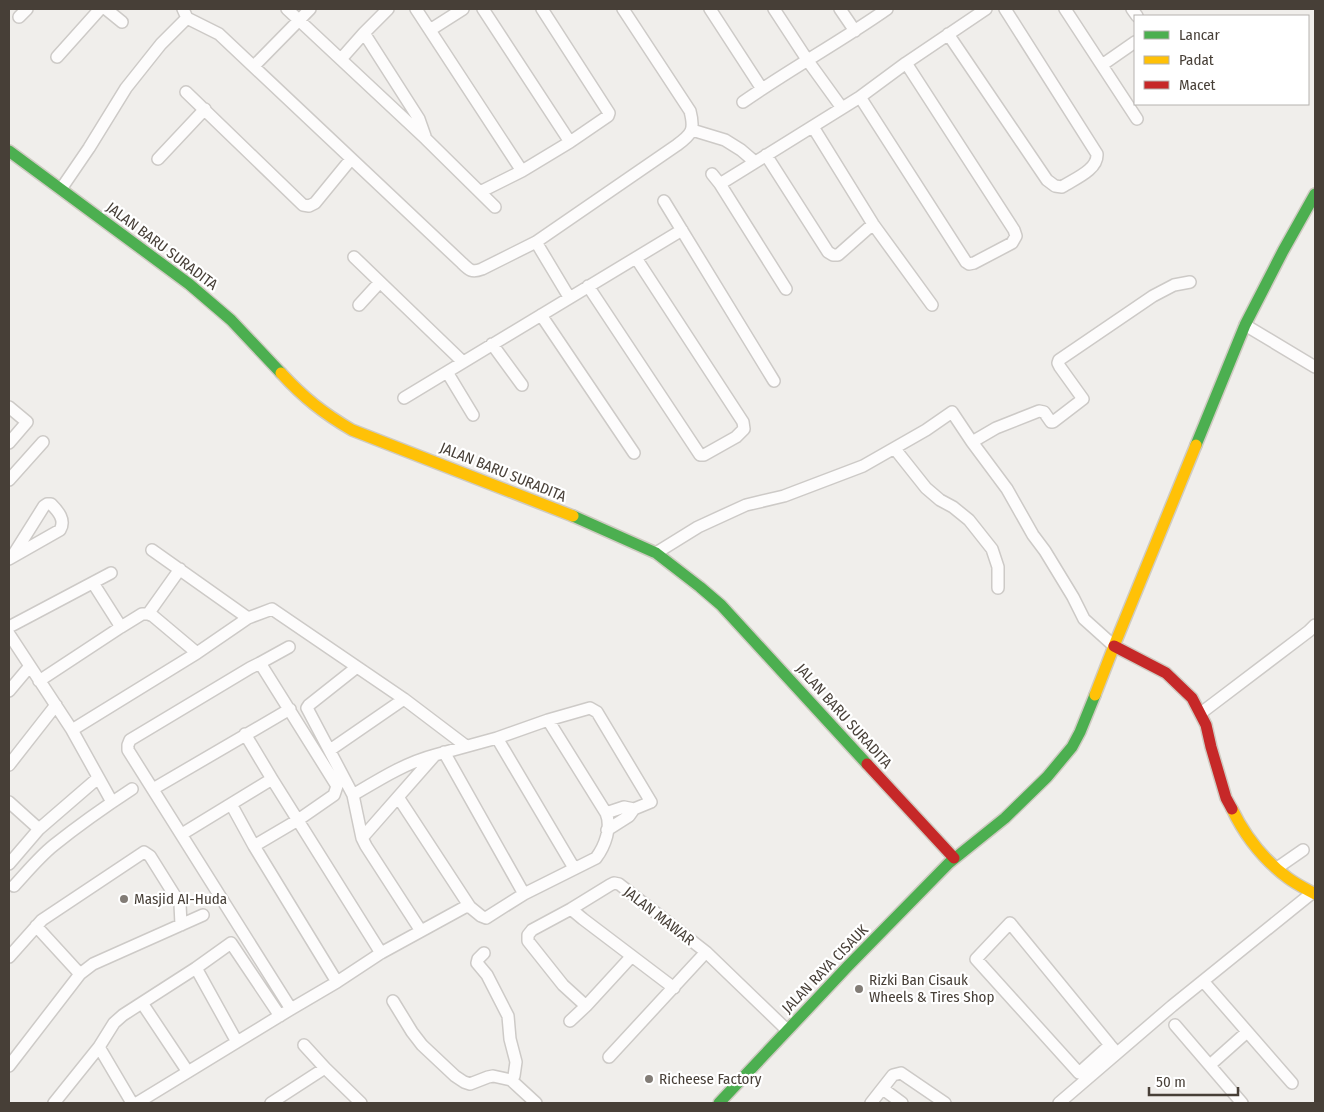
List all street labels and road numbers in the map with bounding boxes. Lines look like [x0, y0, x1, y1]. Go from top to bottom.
street label: JALAN BARU SURADITA [103, 198, 221, 294]
street label: JALAN BARU SURADITA [437, 438, 569, 506]
street label: JALAN BARU SURADITA [792, 660, 896, 772]
street label: JALAN MAWAR [620, 883, 698, 949]
street label: JALAN RAYA CISAUK [778, 921, 872, 1017]

